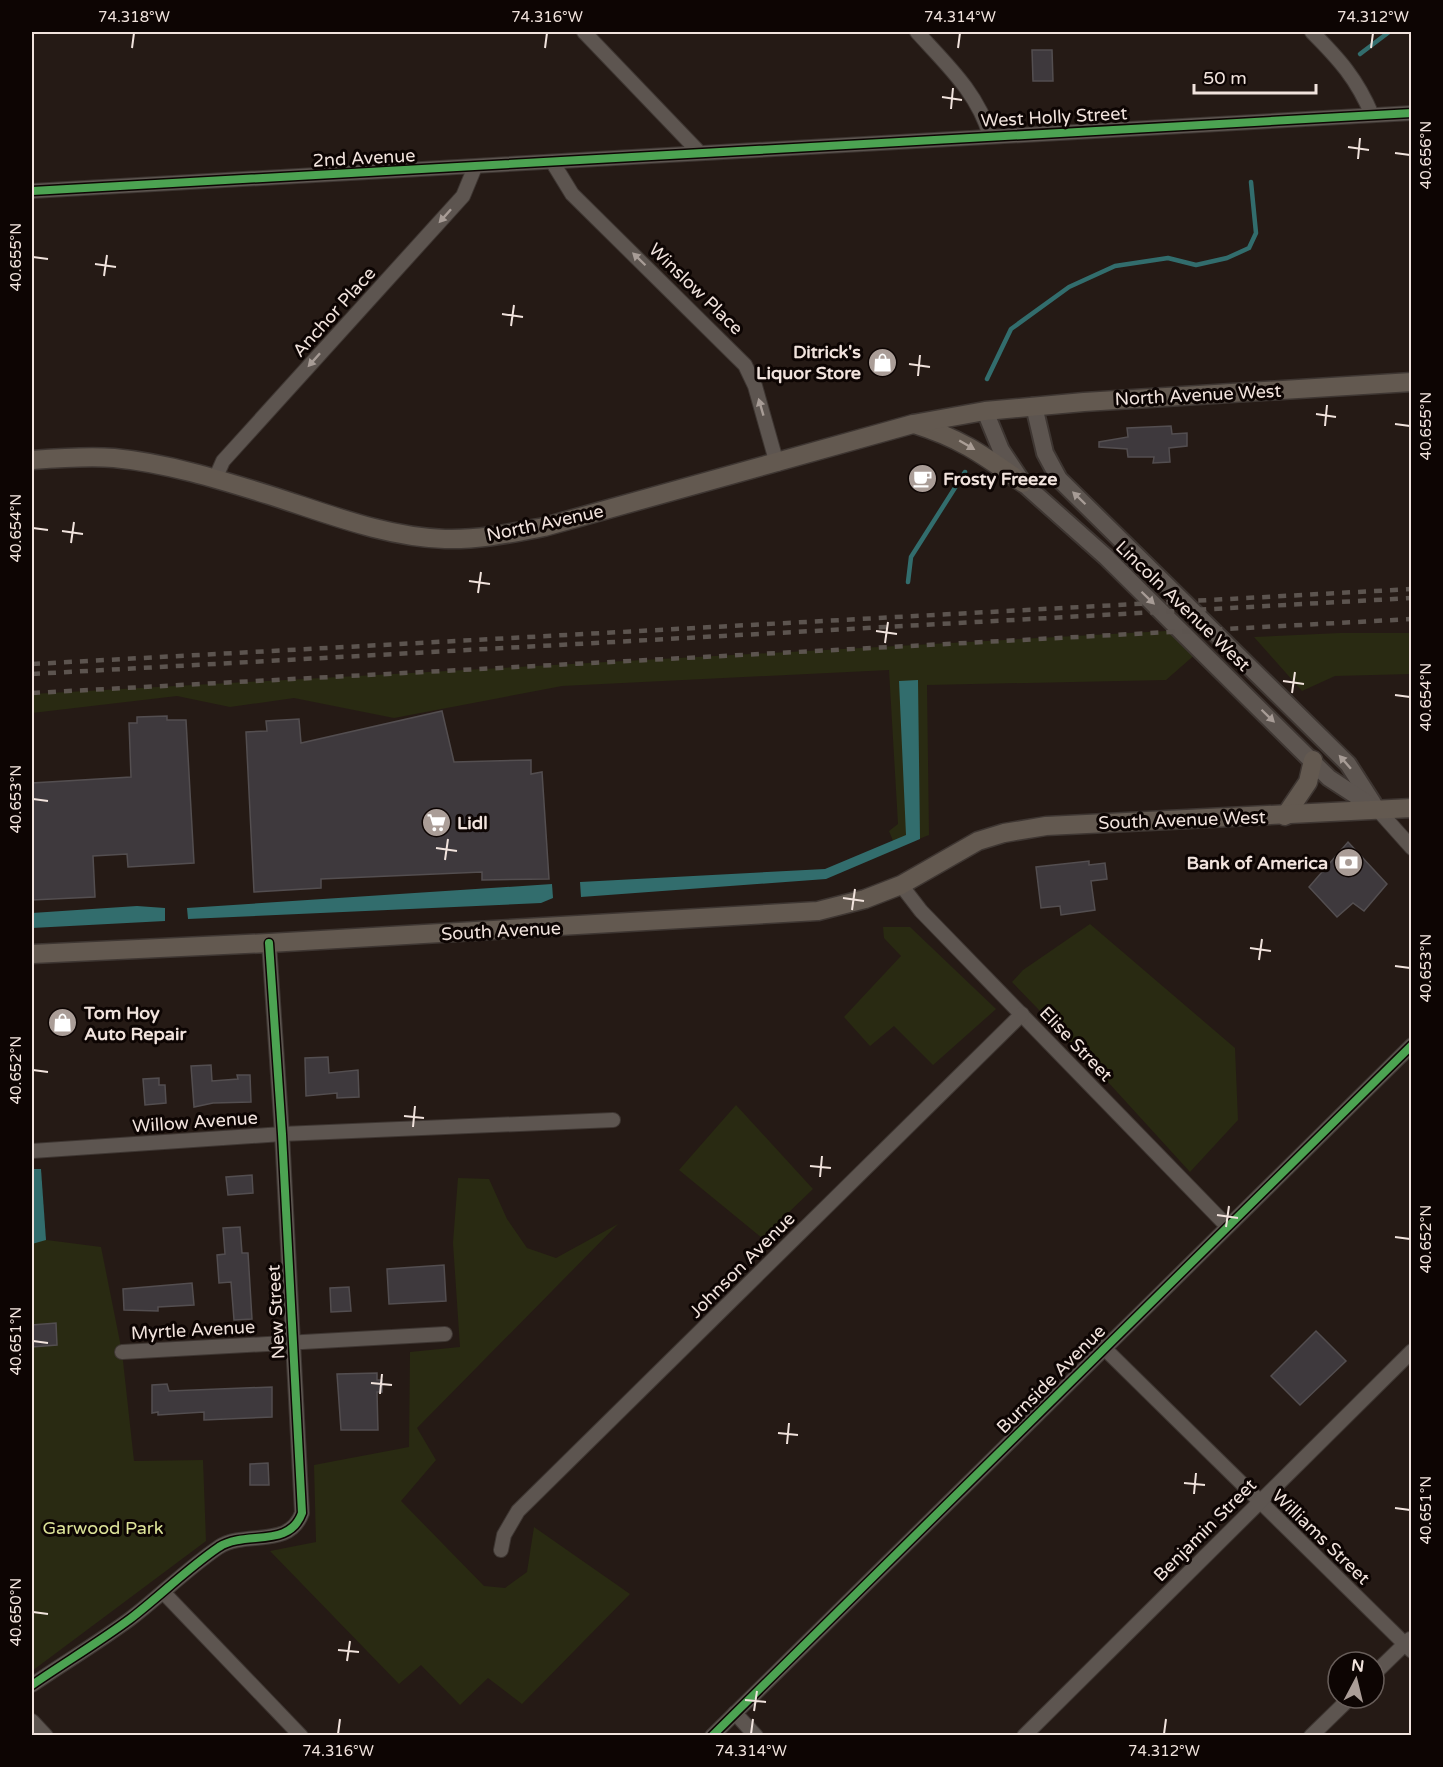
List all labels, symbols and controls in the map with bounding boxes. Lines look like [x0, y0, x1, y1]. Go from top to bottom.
text: 74.318°W [98, 8, 170, 26]
text: 74.316°W [511, 8, 583, 26]
text: 74.314°W [924, 8, 996, 26]
text: 74.312°W [1337, 8, 1409, 26]
scale bar [1194, 57, 1316, 95]
text: 50 m [1203, 67, 1247, 89]
street label: West Holly Street [980, 102, 1128, 132]
text: 40.656°N [1417, 121, 1435, 189]
street label: 2nd Avenue [312, 144, 416, 172]
one-way arrow [439, 208, 452, 223]
text: 40.655°N [7, 223, 25, 291]
street label: Winslow Place [644, 238, 748, 340]
one-way arrow [633, 253, 647, 267]
street label: Anchor Place [288, 262, 380, 362]
place label: Ditrick's Liquor Store [756, 341, 861, 384]
shop icon: Ditrick's Liquor Store [866, 346, 898, 378]
one-way arrow [307, 353, 321, 368]
street label: North Avenue West [1114, 380, 1282, 410]
text: 40.655°N [1417, 392, 1435, 460]
one-way arrow [756, 398, 765, 416]
one-way arrow [959, 439, 975, 450]
cafe icon: Frosty Freeze [906, 463, 938, 495]
place label: Frosty Freeze [943, 468, 1057, 490]
one-way arrow [1071, 491, 1086, 505]
text: 40.654°N [7, 494, 25, 562]
street label: North Avenue [485, 500, 605, 546]
street label: Lincoln Avenue West [1111, 536, 1255, 676]
one-way arrow [1140, 591, 1154, 605]
text: 40.654°N [1417, 663, 1435, 731]
one-way arrow [1261, 709, 1276, 723]
one-way arrow [1339, 755, 1352, 770]
text: 40.653°N [7, 765, 25, 833]
street label: South Avenue West [1098, 806, 1266, 834]
supermarket icon: Lidl [420, 807, 452, 839]
place label: Lidl [457, 812, 488, 834]
bank icon: Bank of America [1333, 847, 1365, 879]
place label: Bank of America [1186, 852, 1328, 874]
street label: South Avenue [441, 917, 561, 945]
text: 40.653°N [1417, 934, 1435, 1002]
place label: Tom Hoy Auto Repair [83, 1002, 187, 1045]
street label: Elise Street [1035, 1002, 1117, 1086]
shop icon: Tom Hoy Auto Repair [47, 1007, 79, 1039]
text: 40.652°N [7, 1036, 25, 1104]
street label: Willow Avenue [132, 1107, 258, 1137]
text: 40.652°N [1417, 1205, 1435, 1273]
street label: Johnson Avenue [684, 1207, 800, 1323]
street label: New Street [263, 1264, 289, 1360]
text: 40.651°N [7, 1307, 25, 1375]
street label: Myrtle Avenue [130, 1316, 256, 1344]
street label: Burnside Avenue [992, 1320, 1110, 1438]
street label: Benjamin Street [1149, 1474, 1261, 1586]
text: 40.651°N [1417, 1476, 1435, 1544]
street label: Williams Street [1268, 1485, 1375, 1589]
park label: Garwood Park [42, 1517, 164, 1539]
text: 40.650°N [7, 1578, 25, 1646]
north arrow [1326, 1650, 1386, 1710]
text: N [1350, 1655, 1365, 1677]
text: 74.316°W [302, 1742, 374, 1760]
text: 74.314°W [715, 1742, 787, 1760]
text: 74.312°W [1128, 1742, 1200, 1760]

